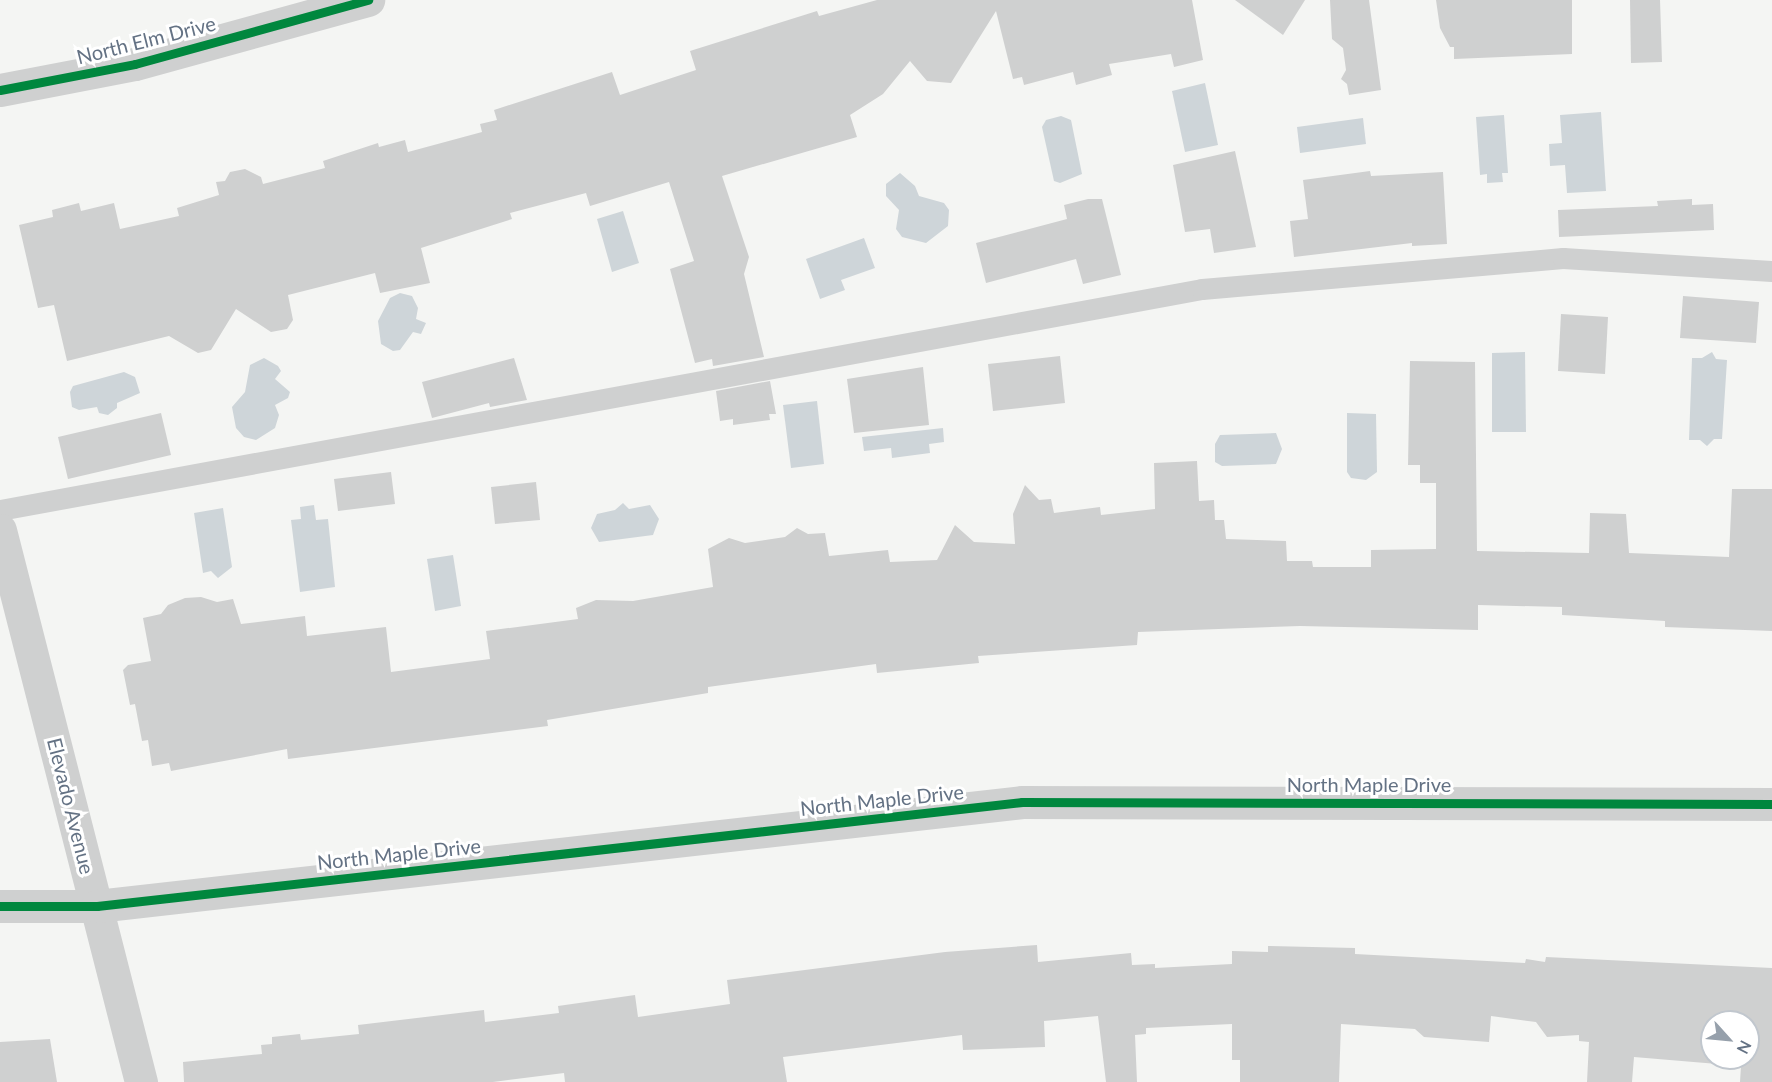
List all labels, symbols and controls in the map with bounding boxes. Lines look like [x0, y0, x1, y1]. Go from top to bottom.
street label: North Elm Drive [74, 11, 218, 69]
street label: Elevado Avenue [42, 735, 100, 877]
street label: North Maple Drive [1287, 772, 1451, 796]
street label: North Maple Drive [799, 779, 965, 821]
street label: North Maple Drive [316, 833, 482, 875]
north arrow [1700, 1010, 1760, 1070]
text: N [1733, 1038, 1756, 1057]

